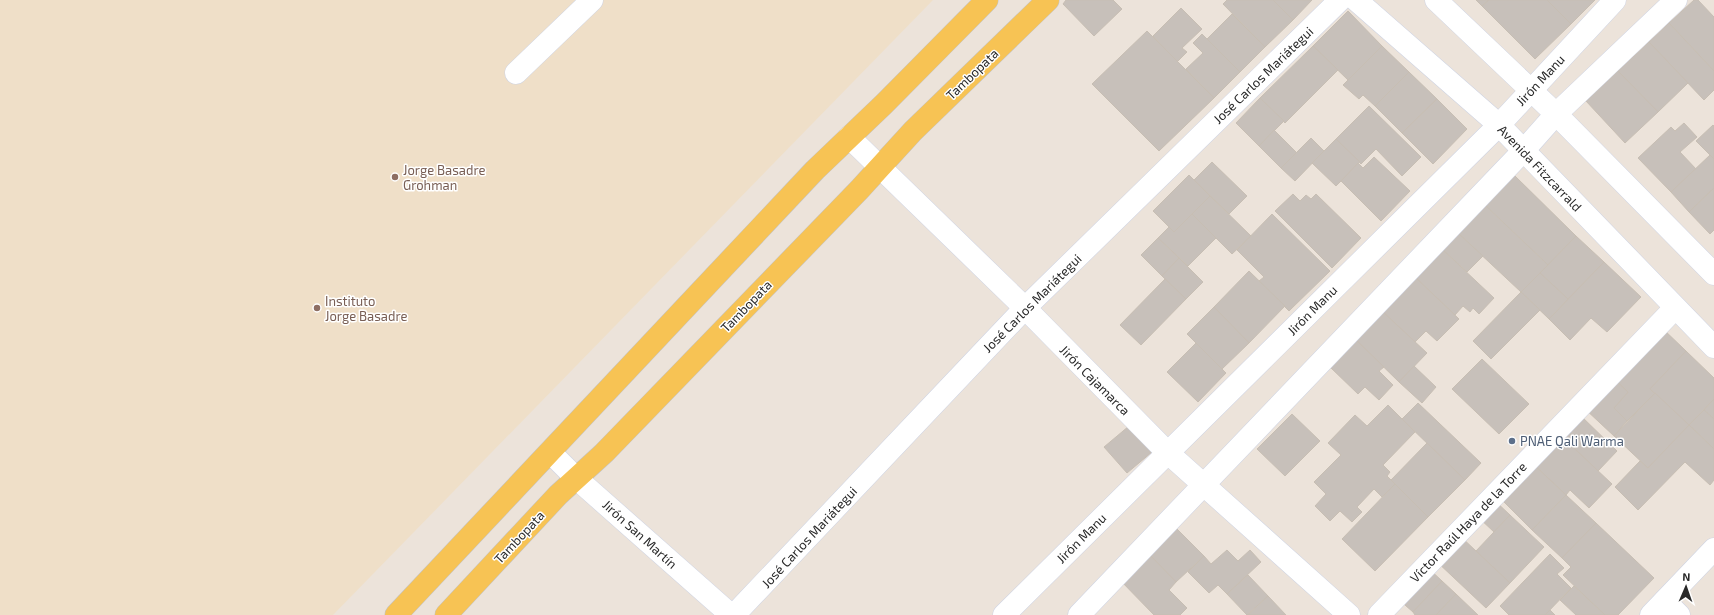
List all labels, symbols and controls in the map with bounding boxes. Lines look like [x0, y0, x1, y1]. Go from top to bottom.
street label: José Carlos Mariátegui [1210, 23, 1316, 127]
street label: Tambopata [943, 45, 1001, 103]
street label: Jirón Manu [1512, 51, 1568, 109]
street label: Avenida Fitzcarrald [1495, 121, 1585, 215]
place label: Jorge Basadre Grohman [403, 162, 485, 193]
marker: Jorge Basadre Grohman [390, 172, 400, 182]
street label: José Carlos Mariátegui [979, 250, 1085, 356]
street label: Tambopata [717, 277, 775, 335]
street label: Jirón Manu [1284, 282, 1340, 338]
place label: Instituto Jorge Basadre [325, 293, 407, 324]
marker: Instituto Jorge Basadre [312, 303, 322, 313]
street label: Jirón Cajamarca [1057, 342, 1133, 418]
place label: PNAE Qali Warma [1520, 433, 1624, 449]
marker: PNAE Qali Warma [1507, 436, 1517, 446]
street label: Víctor Raúl Haya de la Torre [1406, 459, 1530, 585]
street label: José Carlos Mariátegui [758, 483, 860, 591]
street label: Jirón San Martín [599, 496, 681, 572]
street label: Tambopata [490, 507, 548, 567]
street label: Jirón Manu [1053, 510, 1109, 566]
north arrow [1666, 567, 1706, 607]
text: N [1682, 570, 1691, 583]

